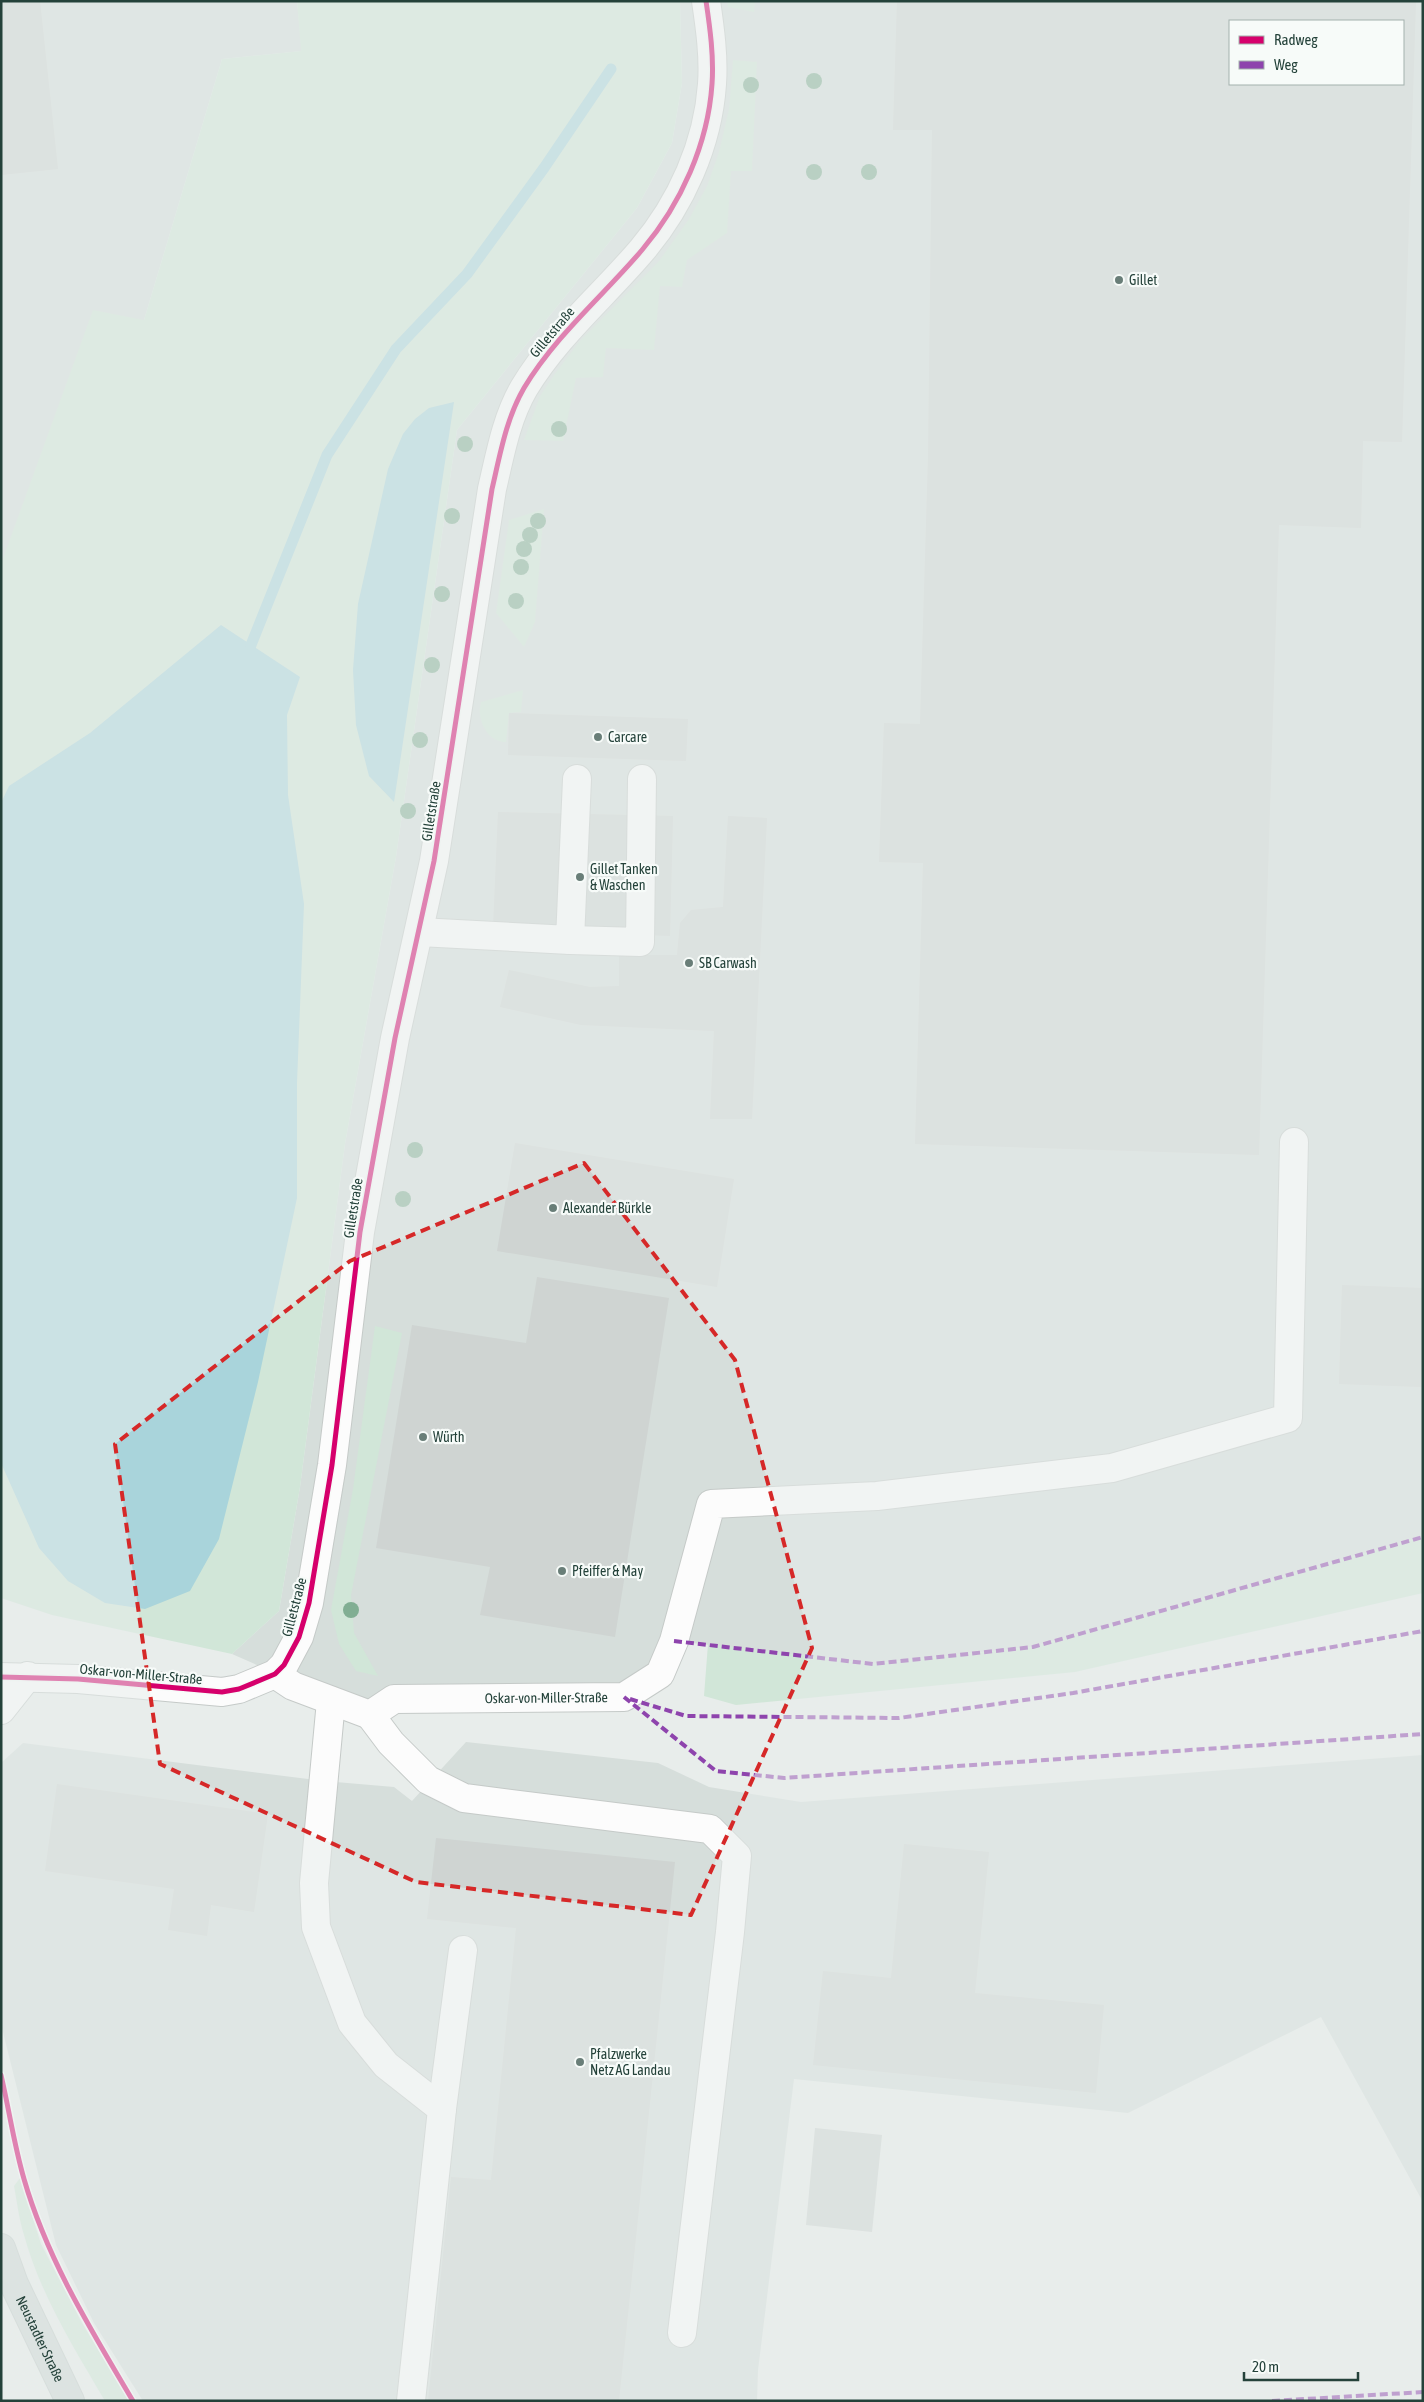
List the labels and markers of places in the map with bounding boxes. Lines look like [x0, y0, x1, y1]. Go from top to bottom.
place label: Gillet [1129, 272, 1157, 288]
marker: Gillet [1113, 274, 1125, 286]
place label: Carcare [608, 729, 647, 745]
marker: Carcare [592, 731, 604, 743]
place label: Gillet Tanken & Waschen [590, 861, 658, 893]
marker: Gillet Tanken & Waschen [574, 871, 586, 883]
place label: SB Carwash [699, 955, 757, 971]
marker: SB Carwash [683, 957, 695, 969]
place label: Alexander Bürkle [563, 1200, 651, 1216]
marker: Alexander Bürkle [547, 1202, 559, 1214]
place label: Würth [433, 1429, 465, 1445]
marker: Würth [417, 1431, 429, 1443]
place label: Pfeiffer & May [572, 1563, 643, 1579]
marker: Pfeiffer & May [556, 1565, 568, 1577]
place label: Pfalzwerke Netz AG Landau [590, 2046, 670, 2078]
marker: Pfalzwerke Netz AG Landau [574, 2056, 586, 2068]

